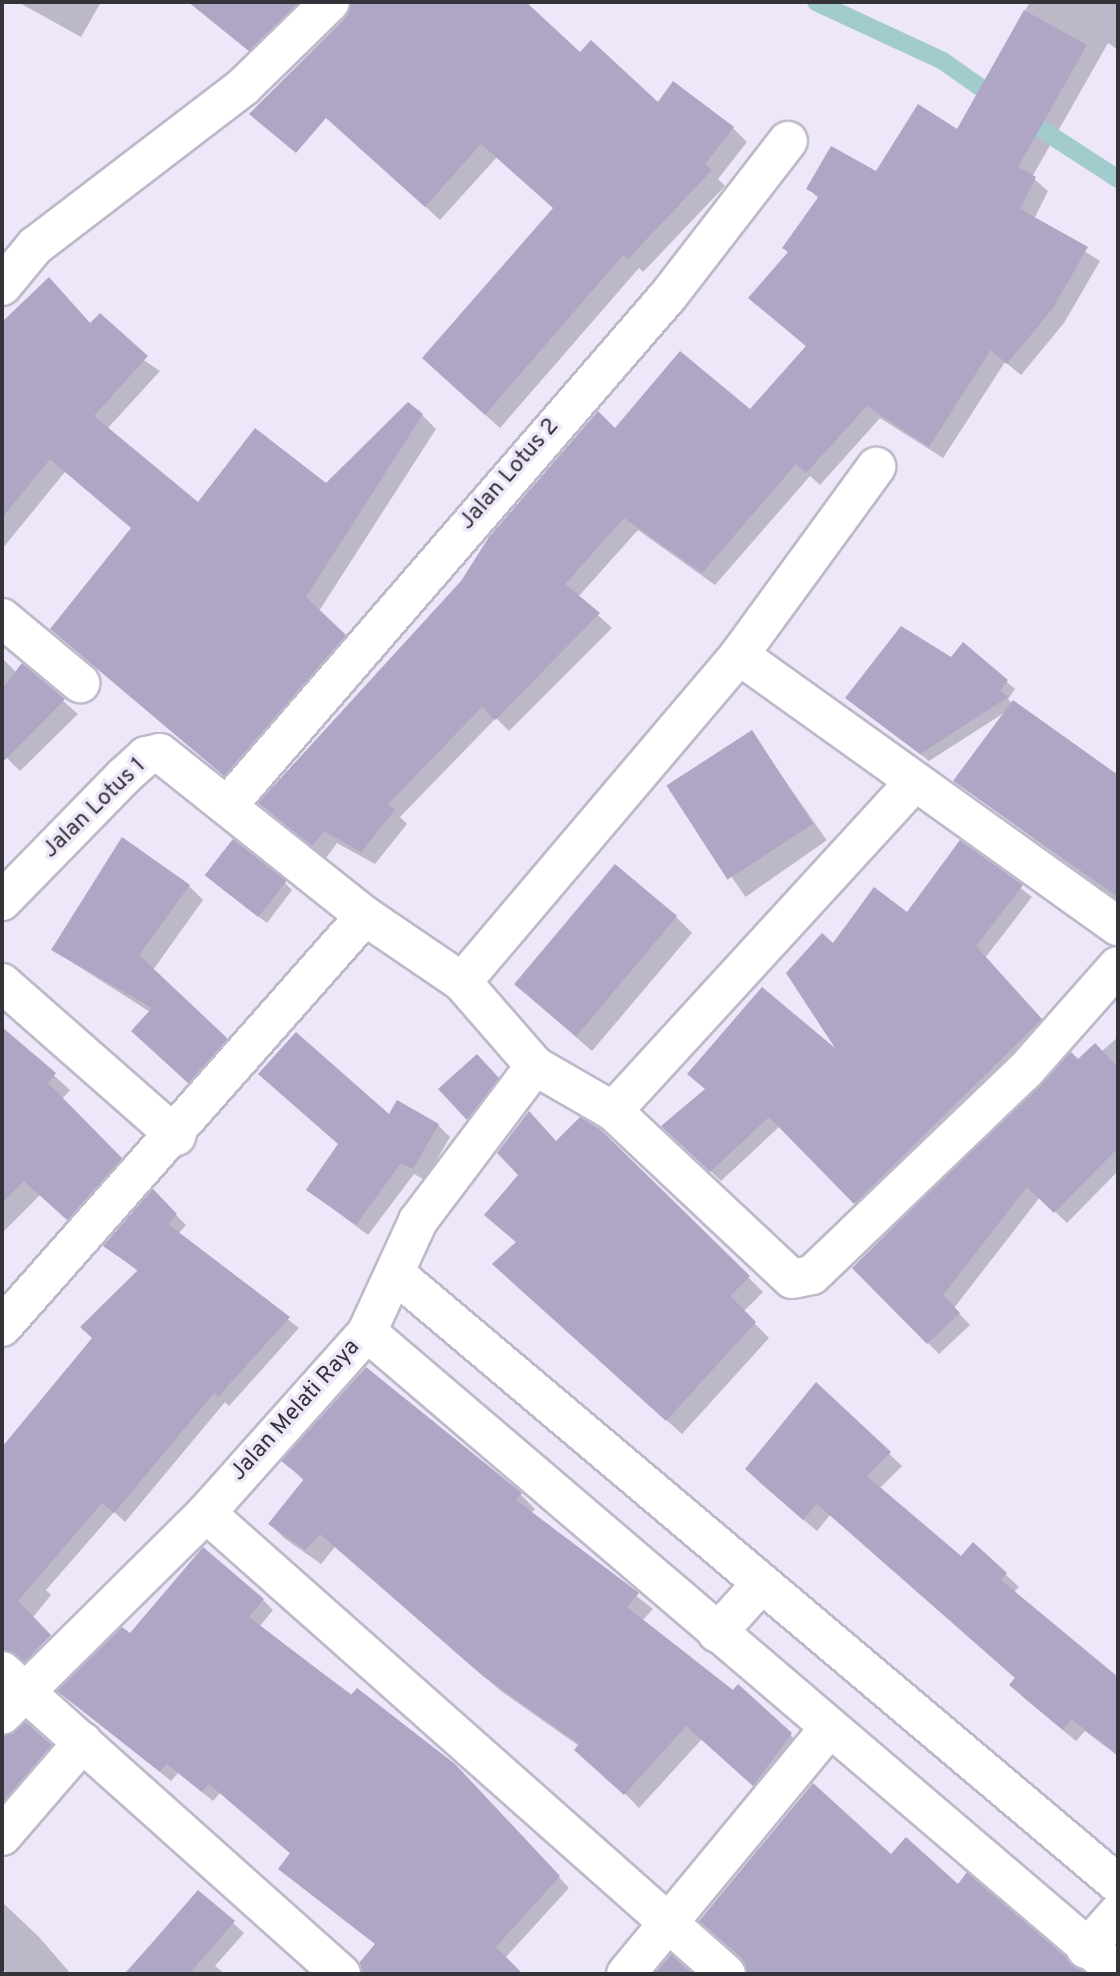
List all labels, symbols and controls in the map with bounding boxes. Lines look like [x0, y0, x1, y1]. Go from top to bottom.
street label: Jalan Lotus 2 [454, 414, 566, 536]
street label: Jalan Lotus 1 [38, 753, 152, 865]
street label: Jalan Melati Raya [225, 1335, 367, 1487]

